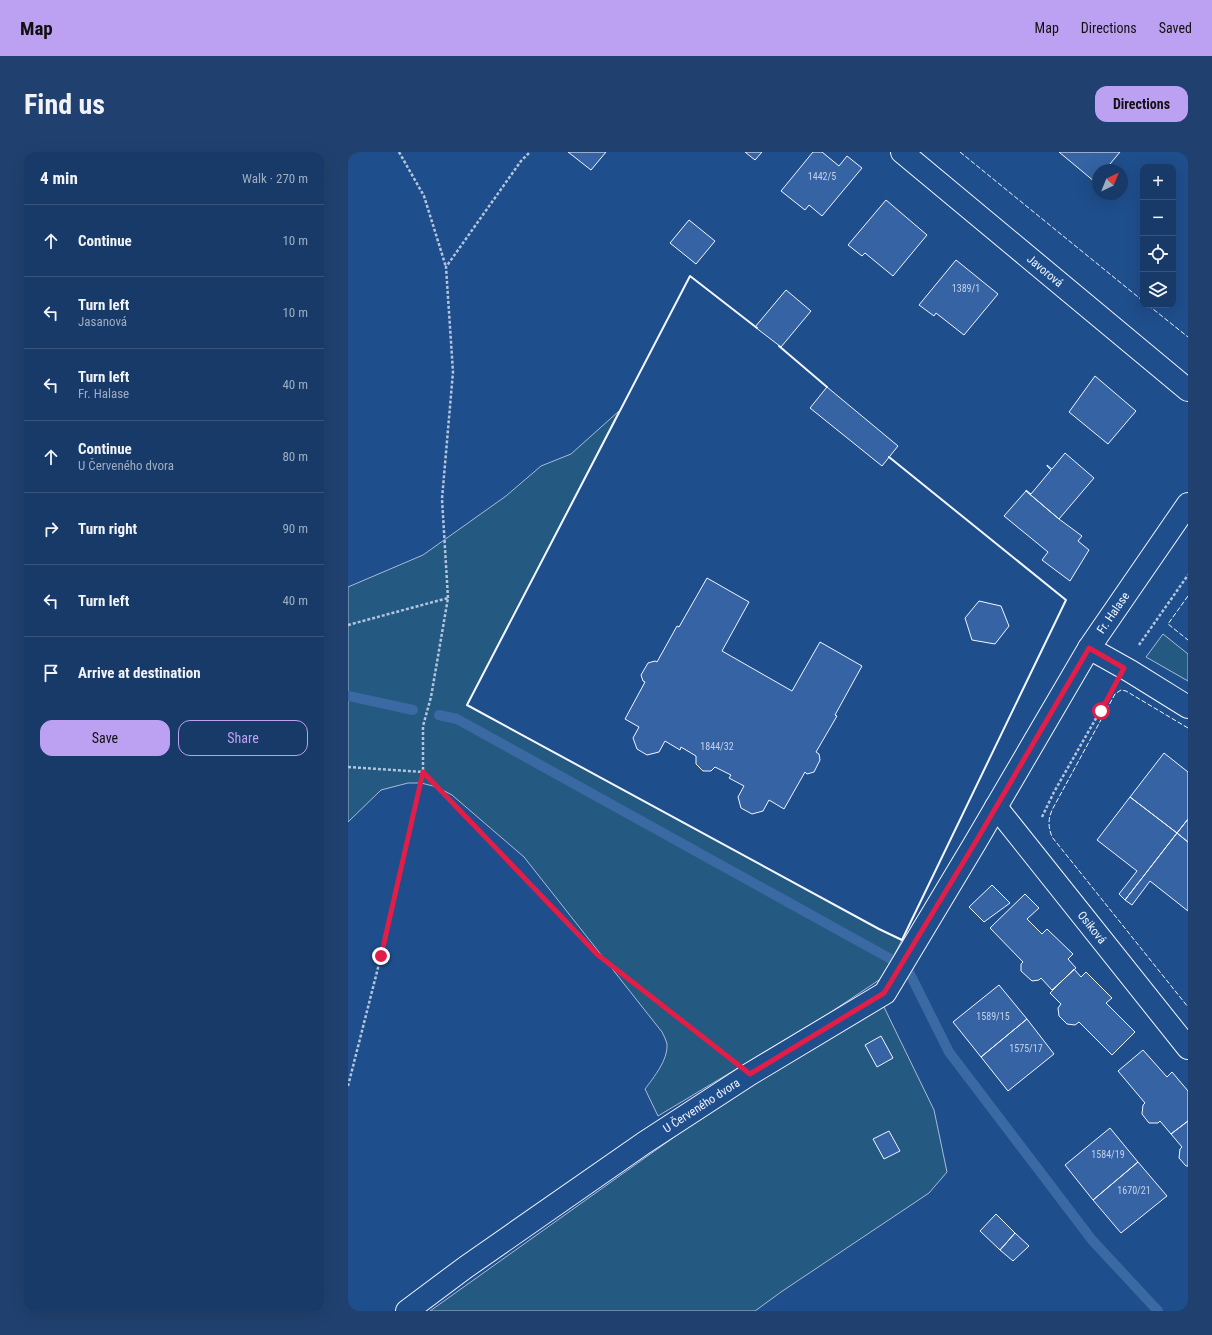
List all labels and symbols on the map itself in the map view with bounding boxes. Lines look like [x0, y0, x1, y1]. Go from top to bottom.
north arrow [1092, 164, 1128, 200]
house number: 1442/5 [808, 171, 836, 182]
street label: Javorová [1024, 252, 1066, 290]
house number: 1389/1 [952, 283, 980, 294]
street label: Fr. Halase [1094, 589, 1133, 636]
route start [1092, 702, 1110, 720]
house number: 1844/32 [700, 741, 734, 752]
street label: Osiková [1075, 908, 1109, 947]
route end [372, 947, 390, 965]
house number: 1589/15 [976, 1011, 1010, 1022]
house number: 1575/17 [1009, 1043, 1043, 1054]
street label: U Červeného dvora [660, 1075, 743, 1136]
house number: 1584/19 [1091, 1149, 1125, 1160]
house number: 1670/21 [1117, 1185, 1151, 1196]

